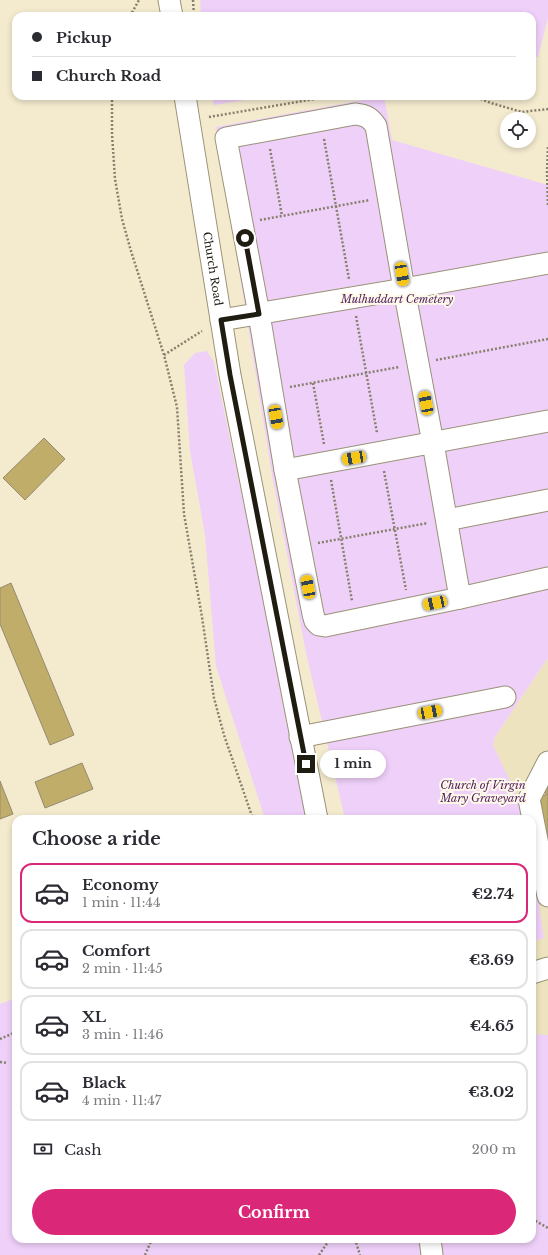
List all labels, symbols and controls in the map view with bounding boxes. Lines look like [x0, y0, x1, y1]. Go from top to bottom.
text: Pickup [56, 28, 112, 47]
text: Church Road [56, 66, 161, 85]
map controls [500, 112, 536, 148]
button: locate [500, 112, 536, 148]
route start [236, 229, 254, 247]
street label: Church Road [200, 231, 226, 307]
car [394, 261, 410, 287]
park label: Mulhuddart Cemetery [340, 292, 454, 306]
car [418, 390, 434, 416]
car [268, 404, 284, 430]
car [341, 450, 367, 466]
car [300, 574, 316, 600]
car [422, 595, 448, 611]
car [417, 704, 443, 720]
callout: 1 min [320, 750, 386, 778]
route end [297, 755, 315, 773]
text: 1 min [334, 755, 372, 772]
park label: Church of Virgin Mary Graveyard [439, 778, 526, 805]
text: Choose a ride [32, 828, 161, 850]
icon: car [34, 875, 70, 911]
text: Economy [82, 875, 159, 894]
text: €2.74 [472, 884, 514, 903]
text: 1 min · 11:44 [82, 894, 161, 911]
icon: car [34, 941, 70, 977]
text: Comfort [82, 941, 150, 960]
text: €3.69 [469, 950, 514, 969]
text: 2 min · 11:45 [82, 960, 163, 977]
icon: car [34, 1007, 70, 1043]
text: XL [82, 1007, 106, 1026]
text: €4.65 [470, 1016, 514, 1035]
text: 3 min · 11:46 [82, 1026, 164, 1043]
icon: car [34, 1073, 70, 1109]
text: Black [82, 1073, 126, 1092]
text: €3.02 [468, 1082, 514, 1101]
text: 4 min · 11:47 [82, 1092, 161, 1109]
icon: cash [32, 1138, 54, 1160]
text: Cash [64, 1140, 101, 1159]
text: 200 m [472, 1141, 516, 1158]
button: Confirm [32, 1189, 516, 1235]

